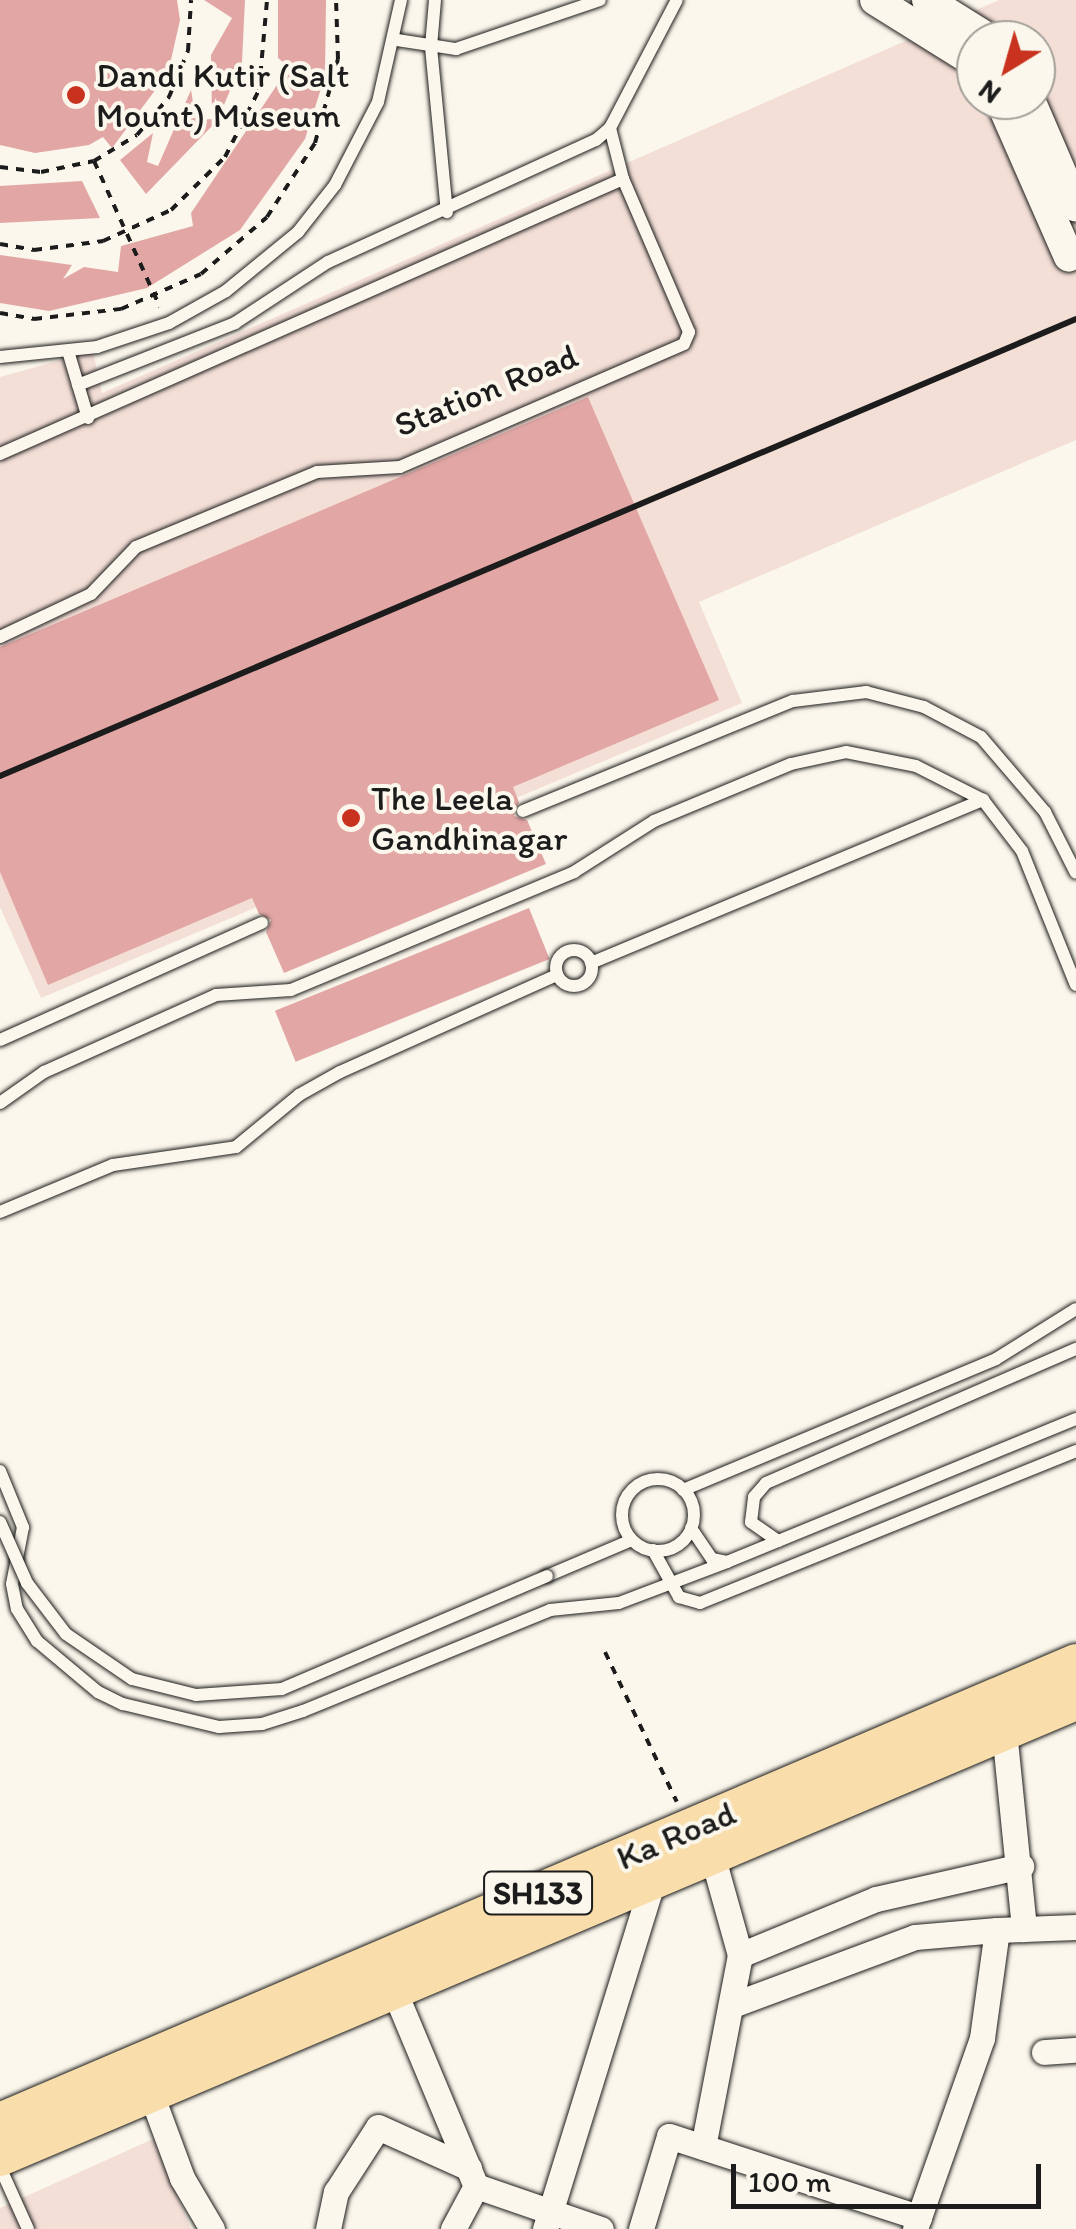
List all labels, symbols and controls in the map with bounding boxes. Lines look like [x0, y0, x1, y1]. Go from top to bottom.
north arrow [956, 20, 1056, 120]
place label: Dandi Kutir (Salt Mount) Museum [96, 54, 349, 136]
text: N [971, 73, 1007, 112]
marker: Dandi Kutir (Salt Mount) Museum [65, 84, 87, 106]
street label: Station Road [388, 334, 584, 446]
place label: The Leela Gandhinagar [371, 777, 567, 859]
marker: The Leela Gandhinagar [340, 807, 362, 829]
street label: Ka Road [611, 1791, 741, 1879]
road number: SH133 [483, 1866, 593, 1920]
scale bar [736, 2144, 1046, 2206]
text: 100 m [748, 2163, 831, 2200]

